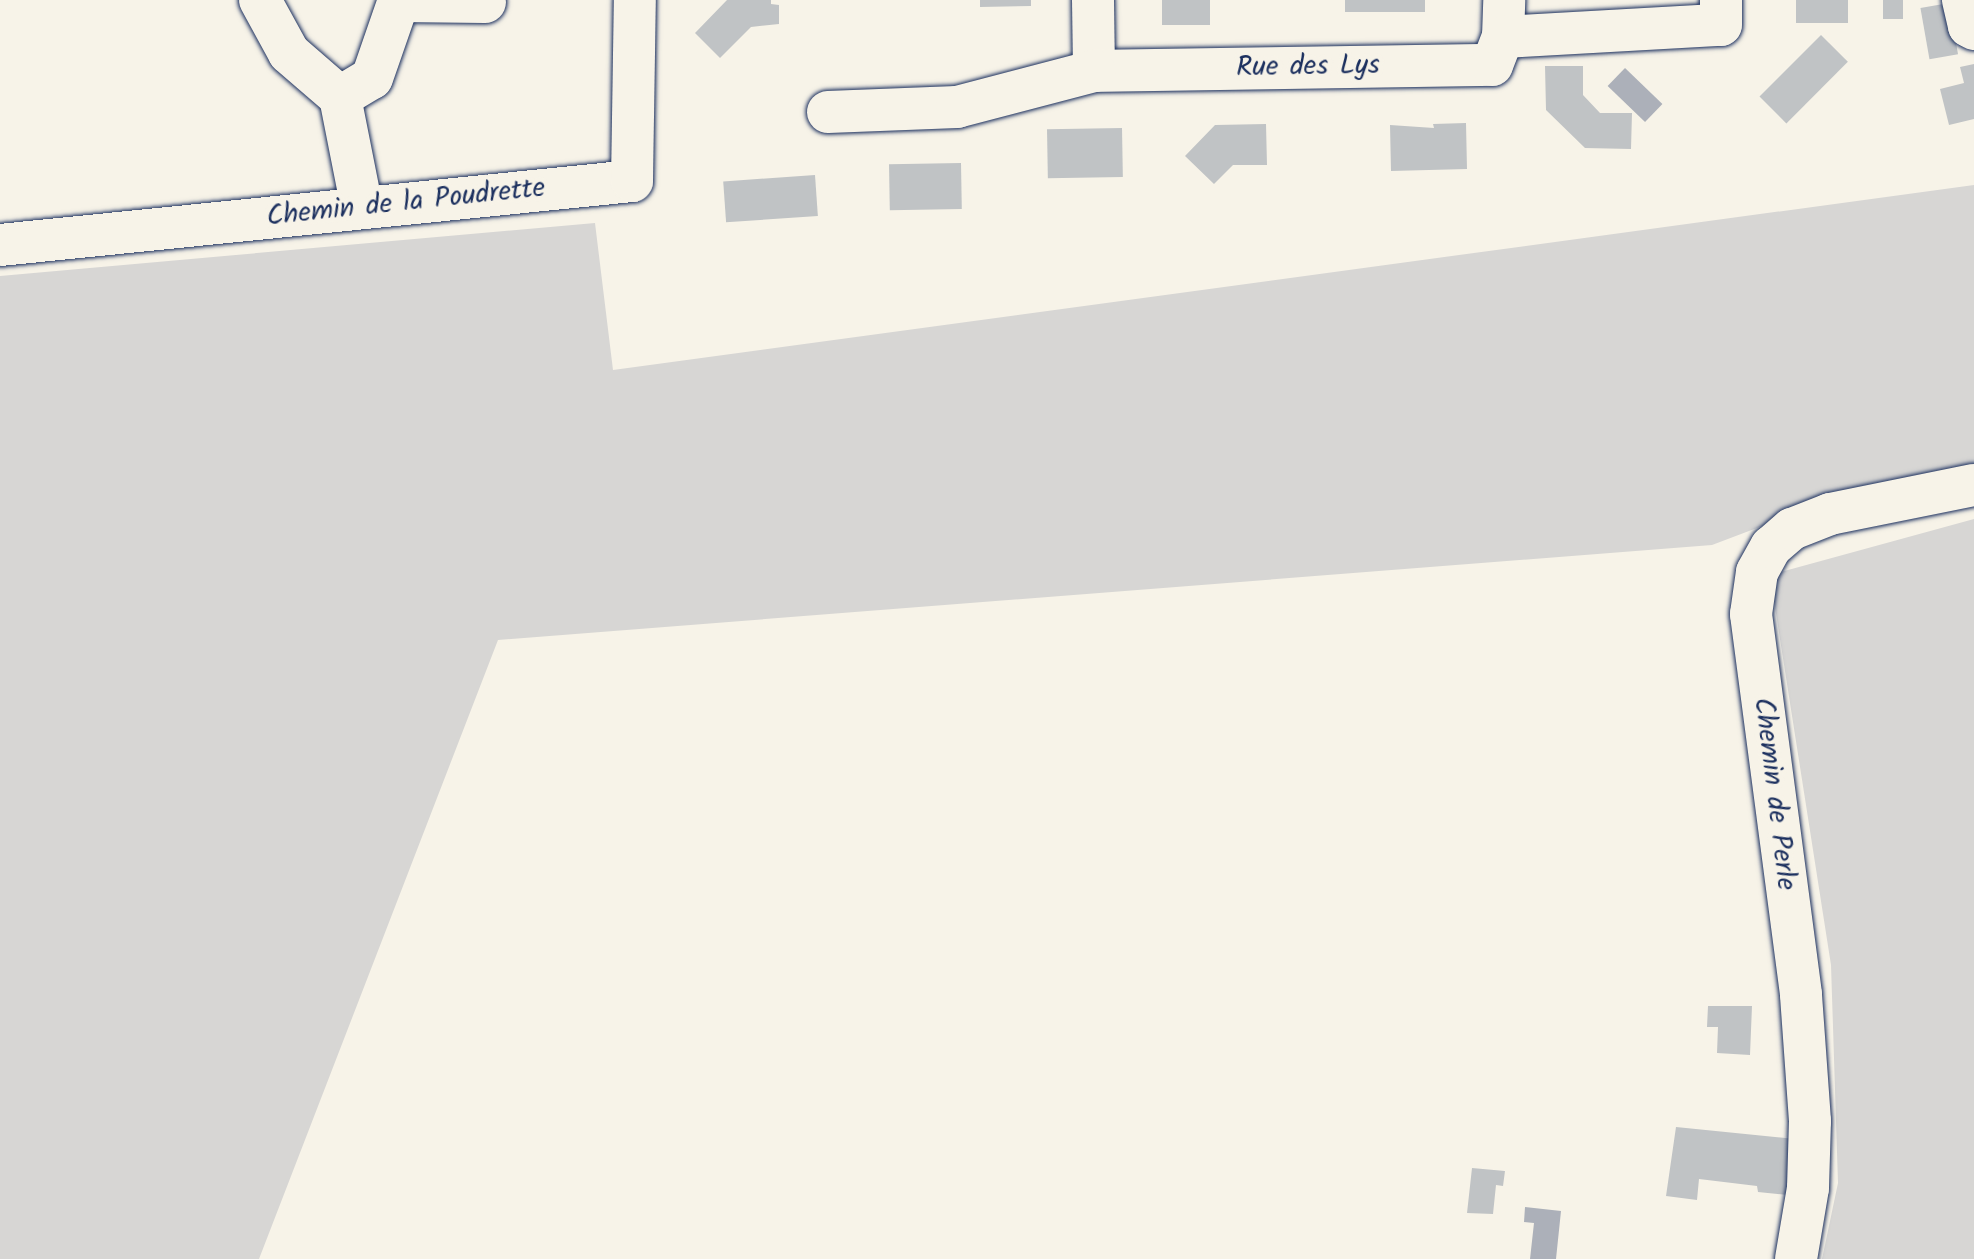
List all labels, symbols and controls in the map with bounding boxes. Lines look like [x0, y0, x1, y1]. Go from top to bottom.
street label: Rue des Lys [1236, 49, 1380, 85]
street label: Chemin de la Poudrette [265, 172, 547, 234]
street label: Chemin de Perle [1746, 696, 1802, 892]

